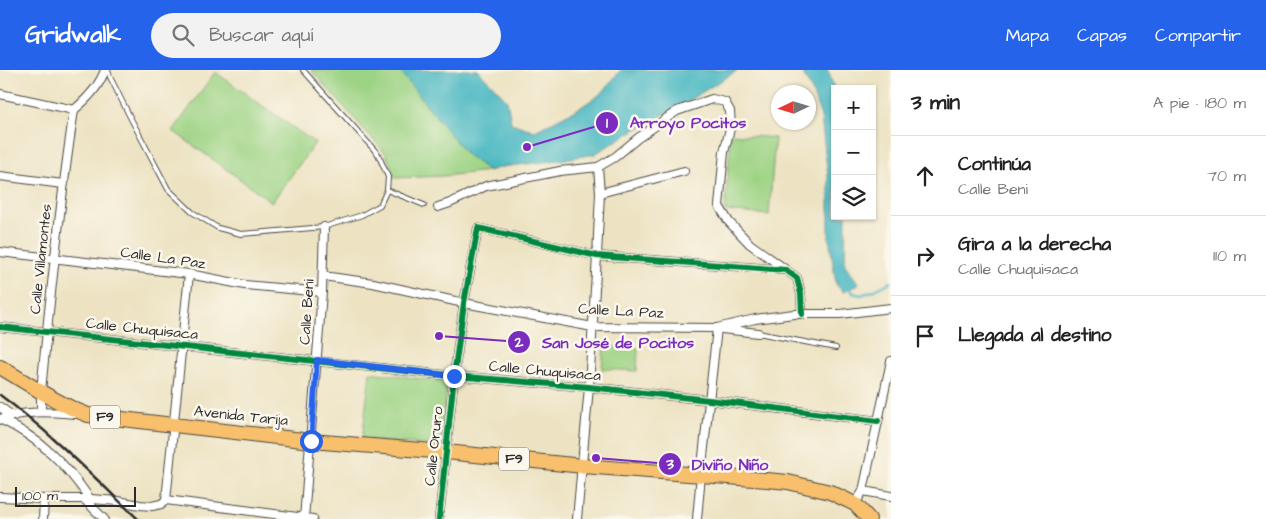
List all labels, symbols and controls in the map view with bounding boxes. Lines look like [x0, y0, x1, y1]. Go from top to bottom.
search box [151, 13, 501, 58]
text: Gridwalk [25, 18, 121, 52]
icon: search [169, 21, 197, 49]
text: Buscar aquí [209, 22, 313, 49]
text: Mapa [1006, 23, 1049, 48]
text: Capas [1077, 23, 1127, 48]
text: Compartir [1155, 23, 1241, 48]
north arrow [771, 85, 816, 130]
map controls [831, 85, 876, 220]
button: + [831, 85, 876, 130]
text: 3 min [911, 88, 960, 117]
text: A pie · 180 m [1153, 92, 1246, 114]
callout: Arroyo Pocitos [595, 107, 756, 138]
text: Arroyo Pocitos [630, 112, 746, 135]
text: 1 [606, 113, 608, 134]
button: − [831, 130, 876, 175]
text: Continúa [958, 151, 1031, 178]
icon: ahead [911, 162, 939, 190]
text: 70 m [1207, 165, 1246, 187]
button: layers [831, 175, 876, 220]
text: Calle Beni [958, 178, 1028, 200]
street label: Calle Villamontes [25, 203, 57, 315]
text: Gira a la derecha [958, 231, 1111, 258]
street label: Calle La Paz [119, 242, 207, 274]
icon: right [911, 242, 939, 270]
text: 110 m [1213, 245, 1246, 267]
text: Calle Chuquisaca [958, 258, 1078, 280]
street label: Calle Beni [294, 278, 320, 345]
street label: Calle La Paz [578, 298, 665, 324]
street label: Calle Chuquisaca [85, 313, 199, 345]
icon: arrive [911, 322, 939, 350]
text: Llegada al destino [958, 322, 1111, 349]
callout: San José de Pocitos [507, 327, 703, 358]
text: 2 [514, 332, 524, 353]
text: San José de Pocitos [541, 332, 694, 354]
street label: Calle Chuquisaca [488, 356, 602, 386]
route end [443, 365, 466, 388]
street label: Avenida Tarija [193, 401, 289, 431]
street label: Calle Oruro [419, 405, 449, 487]
road number: F9 [90, 406, 120, 428]
route start [300, 430, 323, 453]
road number: F9 [499, 448, 529, 470]
callout: Diviño Niño [657, 449, 779, 480]
text: 3 [665, 454, 674, 475]
text: Diviño Niño [692, 454, 769, 476]
scale bar [15, 484, 136, 507]
text: 100 m [22, 486, 58, 506]

